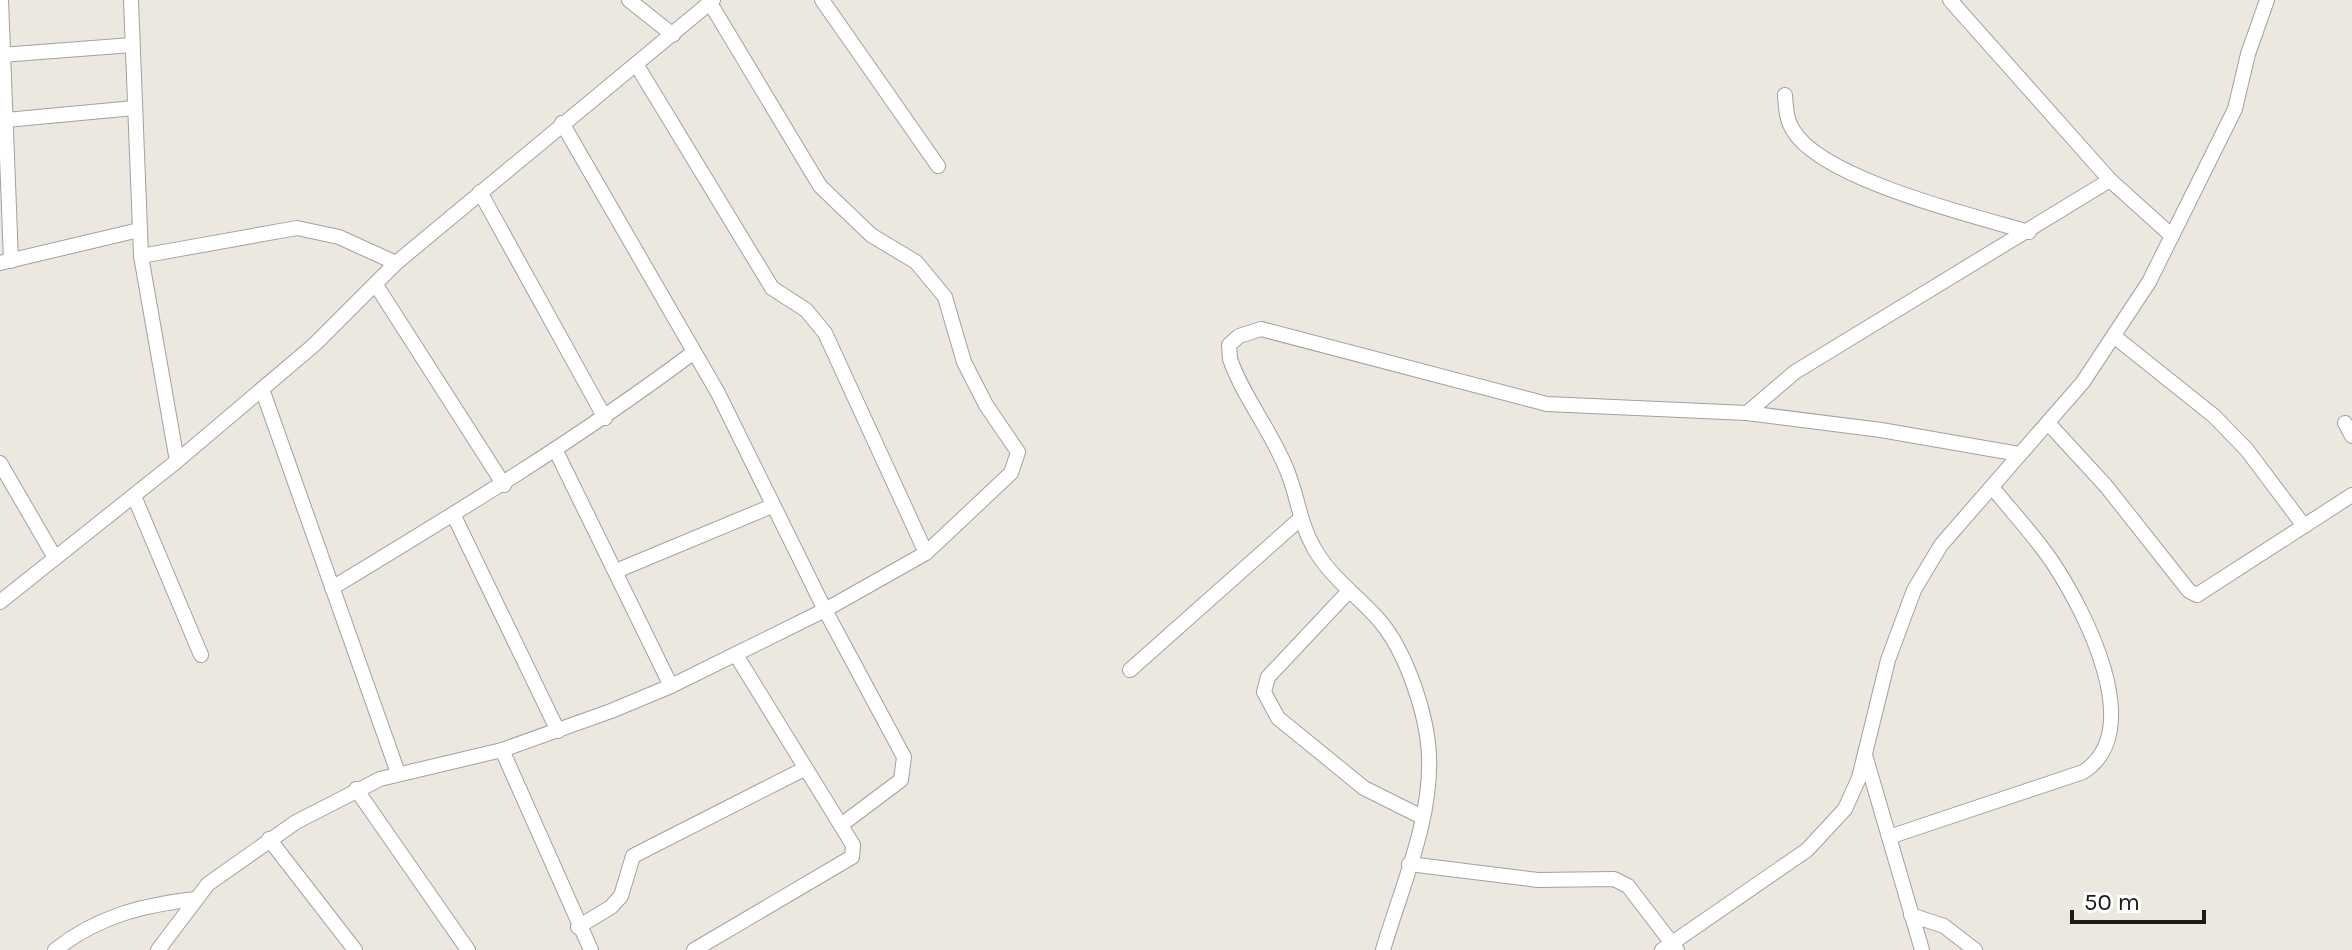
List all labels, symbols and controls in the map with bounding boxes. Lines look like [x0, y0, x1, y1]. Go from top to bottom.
scale bar [2072, 874, 2204, 924]
text: 50 m [2084, 888, 2140, 916]

